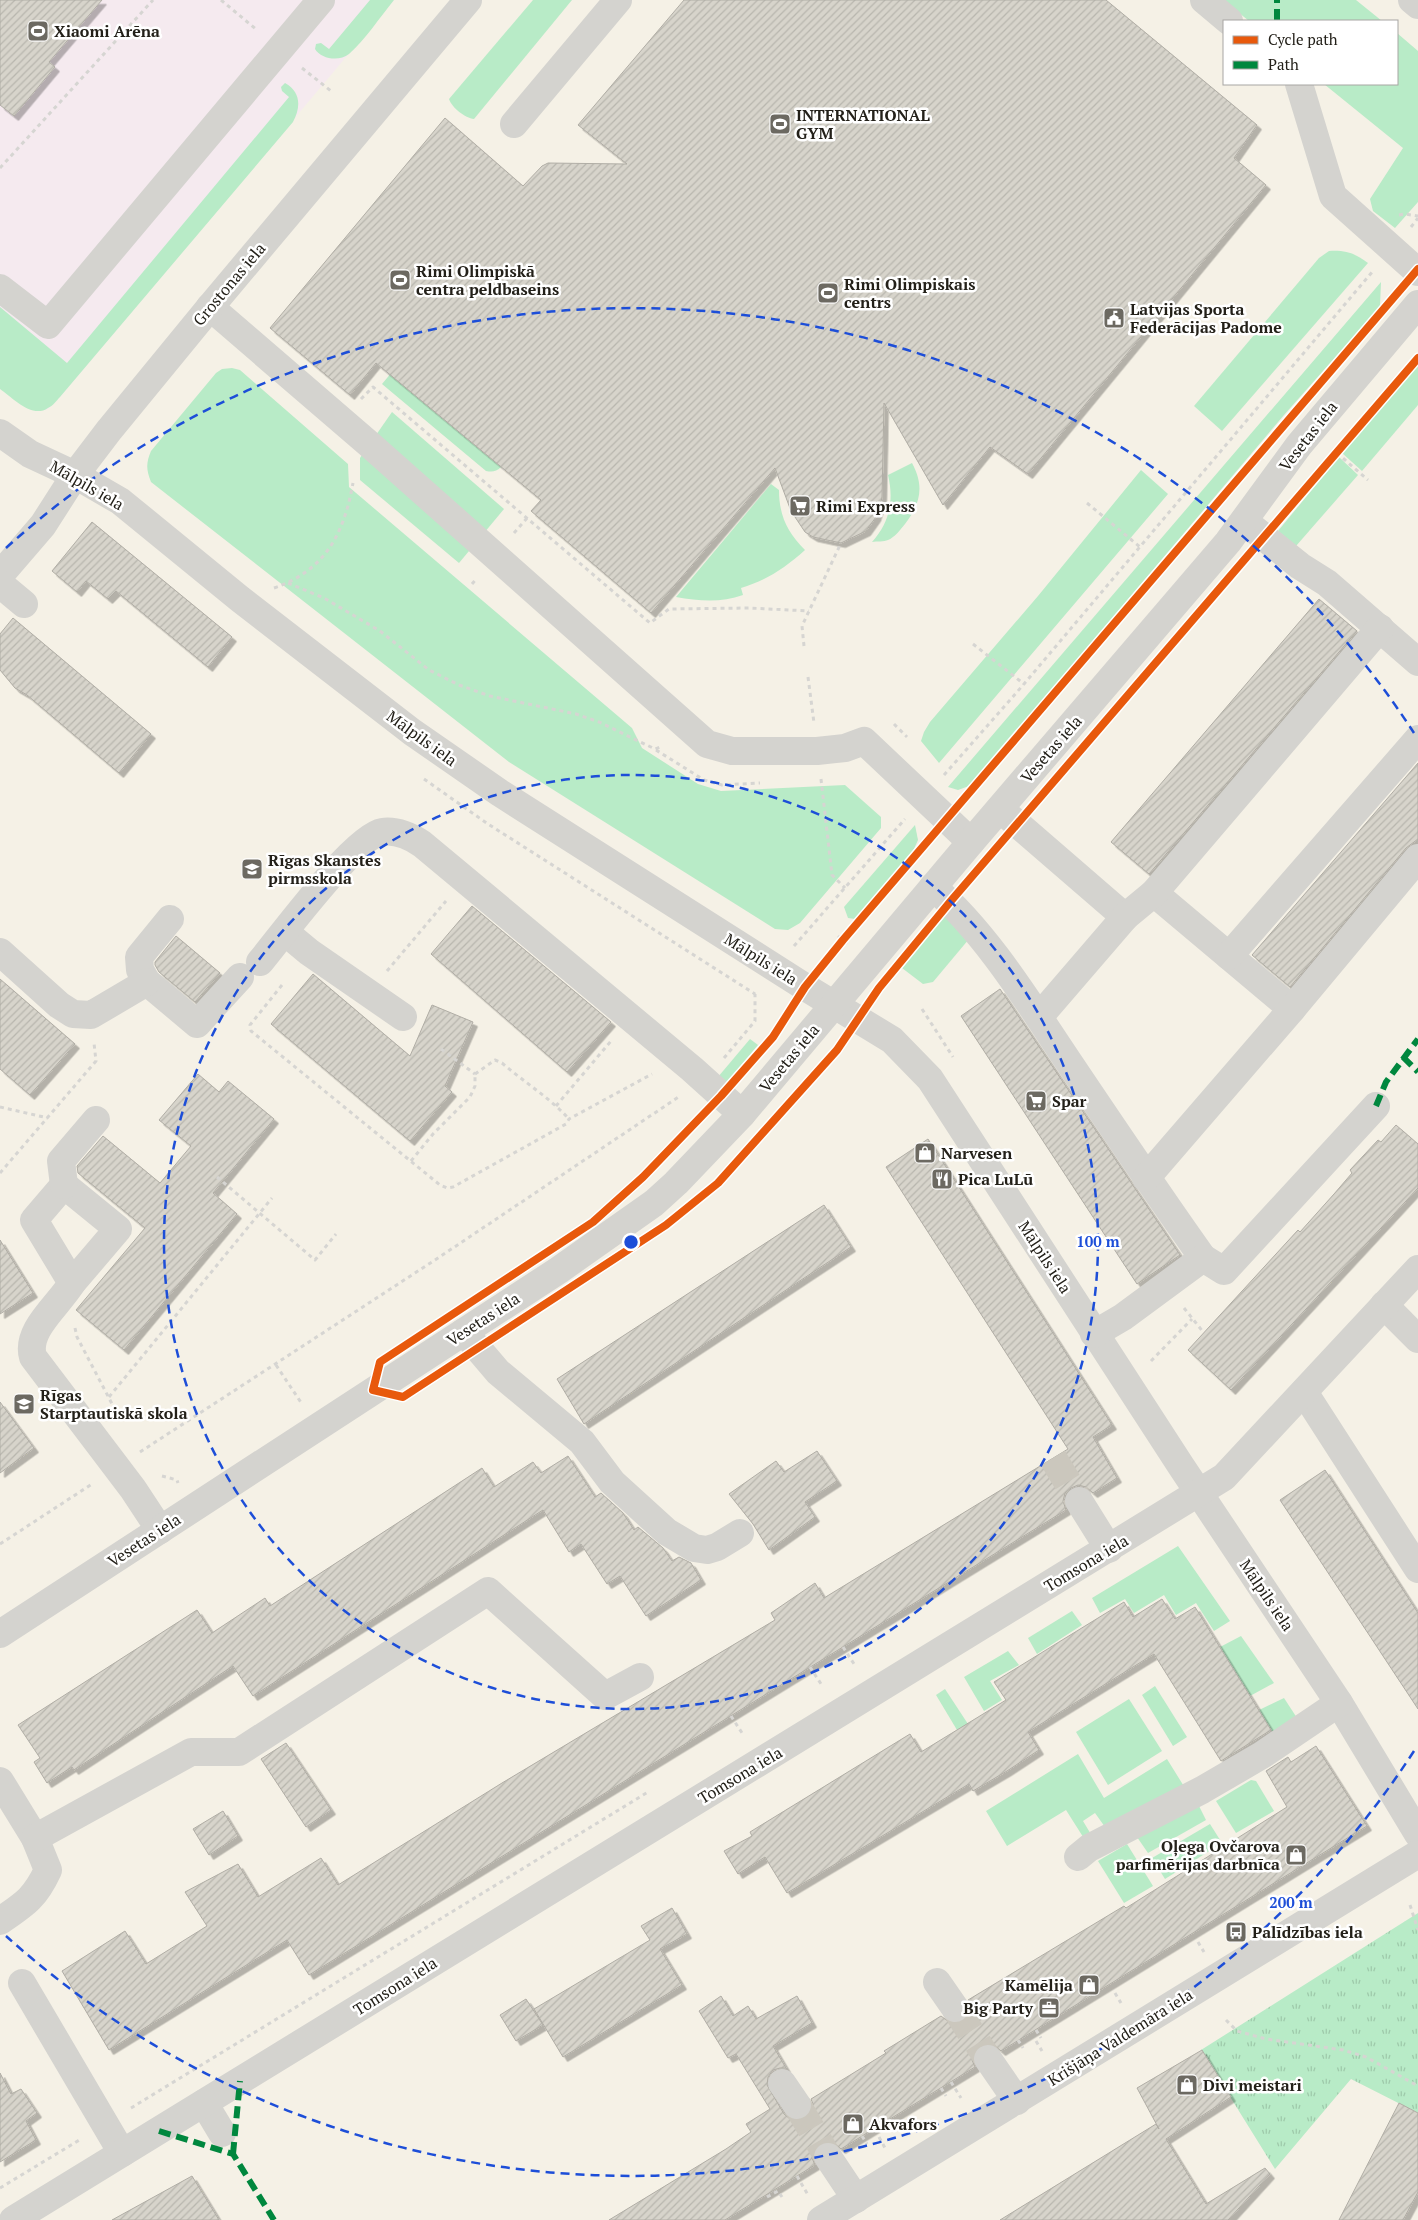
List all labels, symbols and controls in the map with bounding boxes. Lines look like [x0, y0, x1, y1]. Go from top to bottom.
sports icon: Xiaomi Arēna [26, 19, 50, 43]
place label: Xiaomi Arēna [54, 20, 160, 42]
legend [1223, 20, 1398, 85]
text: Cycle path [1268, 29, 1338, 49]
text: Path [1268, 54, 1299, 74]
place label: INTERNATIONAL GYM [796, 104, 930, 144]
sports icon: INTERNATIONAL GYM [768, 112, 792, 136]
street label: Grostonas iela [188, 238, 270, 330]
place label: Rimi Olimpiskā centra peldbaseins [416, 260, 559, 300]
sports icon: Rimi Olimpiskā centra peldbaseins [388, 268, 412, 292]
place label: Rimi Olimpiskais centrs [844, 273, 975, 313]
sports icon: Rimi Olimpiskais centrs [816, 281, 840, 305]
place label: Latvijas Sporta Federācijas Padome [1130, 298, 1282, 338]
public building icon: Latvijas Sporta Federācijas Padome [1102, 306, 1126, 330]
street label: Vesetas iela [1274, 396, 1342, 476]
street label: Mālpils iela [46, 455, 128, 515]
supermarket icon: Rimi Express [788, 494, 812, 518]
place label: Rimi Express [816, 495, 915, 517]
street label: Mālpils iela [382, 705, 462, 771]
street label: Vesetas iela [1015, 710, 1087, 788]
place label: Rīgas Skanstes pirmsskola [268, 849, 381, 889]
school or university icon: Rīgas Skanstes pirmsskola [240, 857, 264, 881]
street label: Mālpils iela [720, 928, 802, 990]
street label: Vesetas iela [754, 1019, 824, 1097]
supermarket icon: Spar [1024, 1089, 1048, 1113]
place label: Spar [1052, 1090, 1087, 1112]
shop icon: Narvesen [913, 1141, 937, 1165]
place label: Narvesen [941, 1142, 1013, 1164]
restaurant icon: Pica LuLū [930, 1167, 954, 1191]
place label: Pica LuLū [958, 1168, 1033, 1190]
street label: Mālpils iela [1013, 1217, 1077, 1297]
text: 100 m [1076, 1231, 1120, 1251]
centre of rings [622, 1233, 640, 1251]
street label: Vesetas iela [442, 1287, 524, 1351]
place label: Rīgas Starptautiskā skola [40, 1384, 188, 1424]
school or university icon: Rīgas Starptautiskā skola [12, 1392, 36, 1416]
street label: Vesetas iela [103, 1508, 185, 1572]
street label: Tomsona iela [1040, 1529, 1132, 1597]
street label: Mālpils iela [1235, 1555, 1299, 1635]
street label: Tomsona iela [694, 1741, 786, 1809]
place label: Oļega Ovčarova parfimērijas darbnīca [1116, 1835, 1280, 1875]
shop icon: Oļega Ovčarova parfimērijas darbnīca [1284, 1843, 1308, 1867]
text: 200 m [1269, 1892, 1313, 1912]
bus stop icon: Palīdzības iela [1224, 1920, 1248, 1944]
place label: Palīdzības iela [1252, 1921, 1363, 1943]
street label: Tomsona iela [349, 1952, 441, 2020]
shop icon: Kamēlija [1077, 1973, 1101, 1997]
place label: Kamēlija [1005, 1974, 1073, 1996]
street label: Krišjāņa Valdemāra iela [1043, 1983, 1197, 2091]
office icon: Big Party [1037, 1996, 1061, 2020]
place label: Big Party [963, 1997, 1034, 2019]
shop icon: Divi meistari [1175, 2073, 1199, 2097]
place label: Divi meistari [1203, 2074, 1302, 2096]
shop icon: Akvafors [841, 2112, 865, 2136]
place label: Akvafors [869, 2113, 937, 2135]

